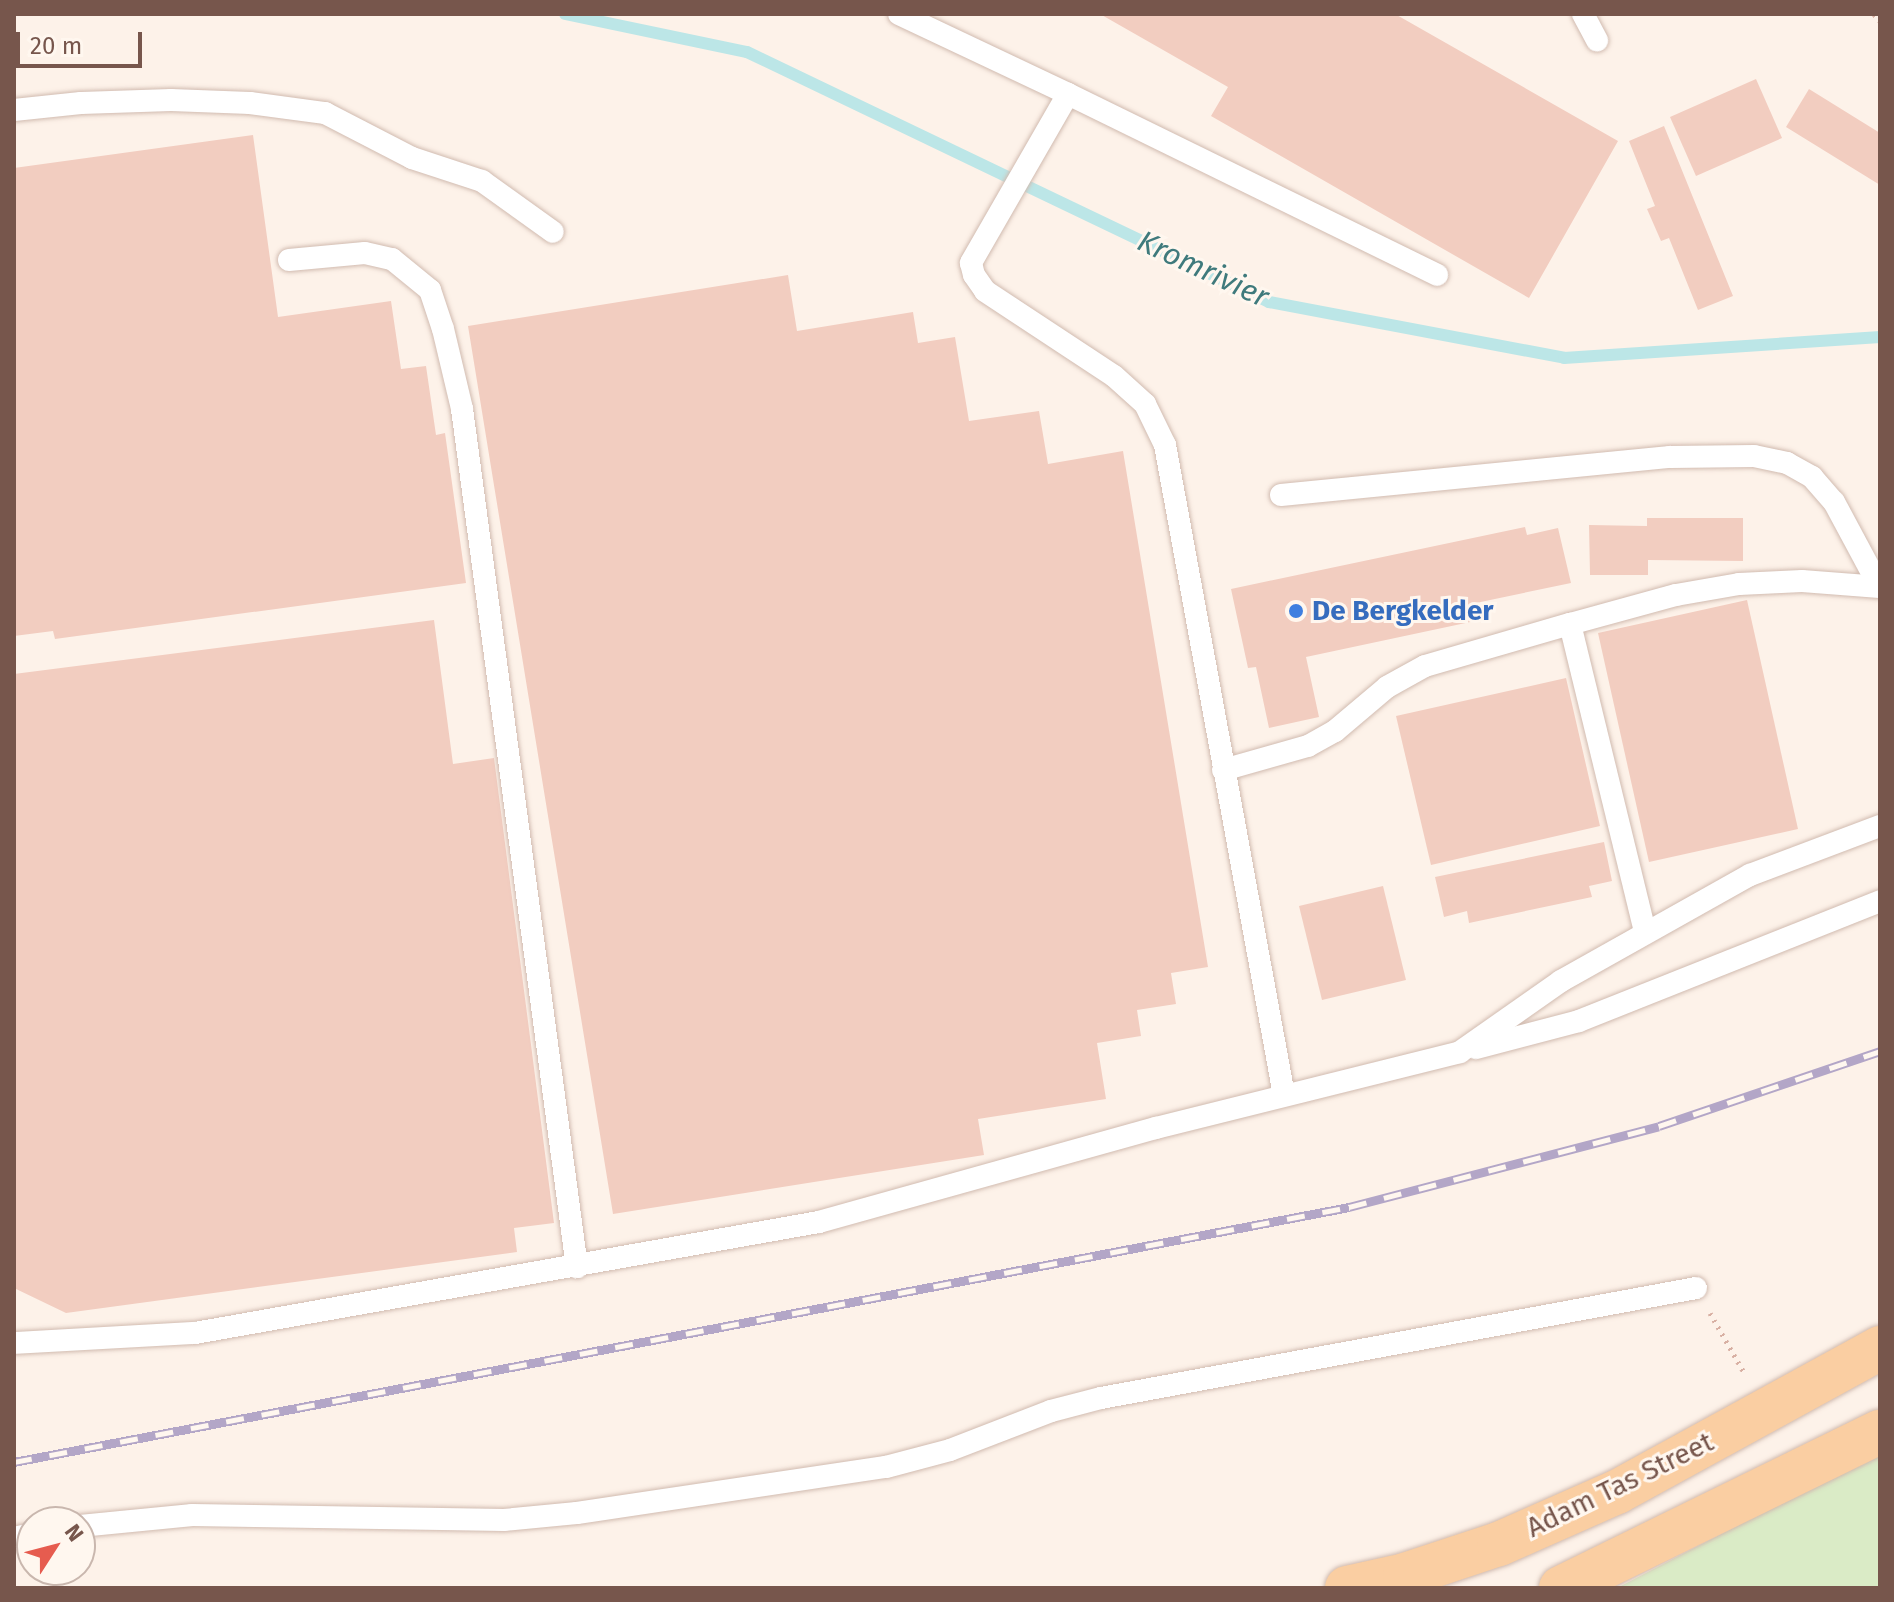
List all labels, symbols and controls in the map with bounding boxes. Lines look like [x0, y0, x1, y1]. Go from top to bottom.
scale bar [20, 16, 146, 66]
text: 20 m [30, 32, 82, 60]
water label: Kromrivier [1132, 223, 1274, 315]
place label: De Bergkelder [1312, 594, 1494, 628]
marker: De Bergkelder [1287, 602, 1305, 620]
street label: Adam Tas Street [1521, 1425, 1719, 1545]
north arrow [16, 1506, 96, 1586]
text: N [59, 1519, 89, 1547]

